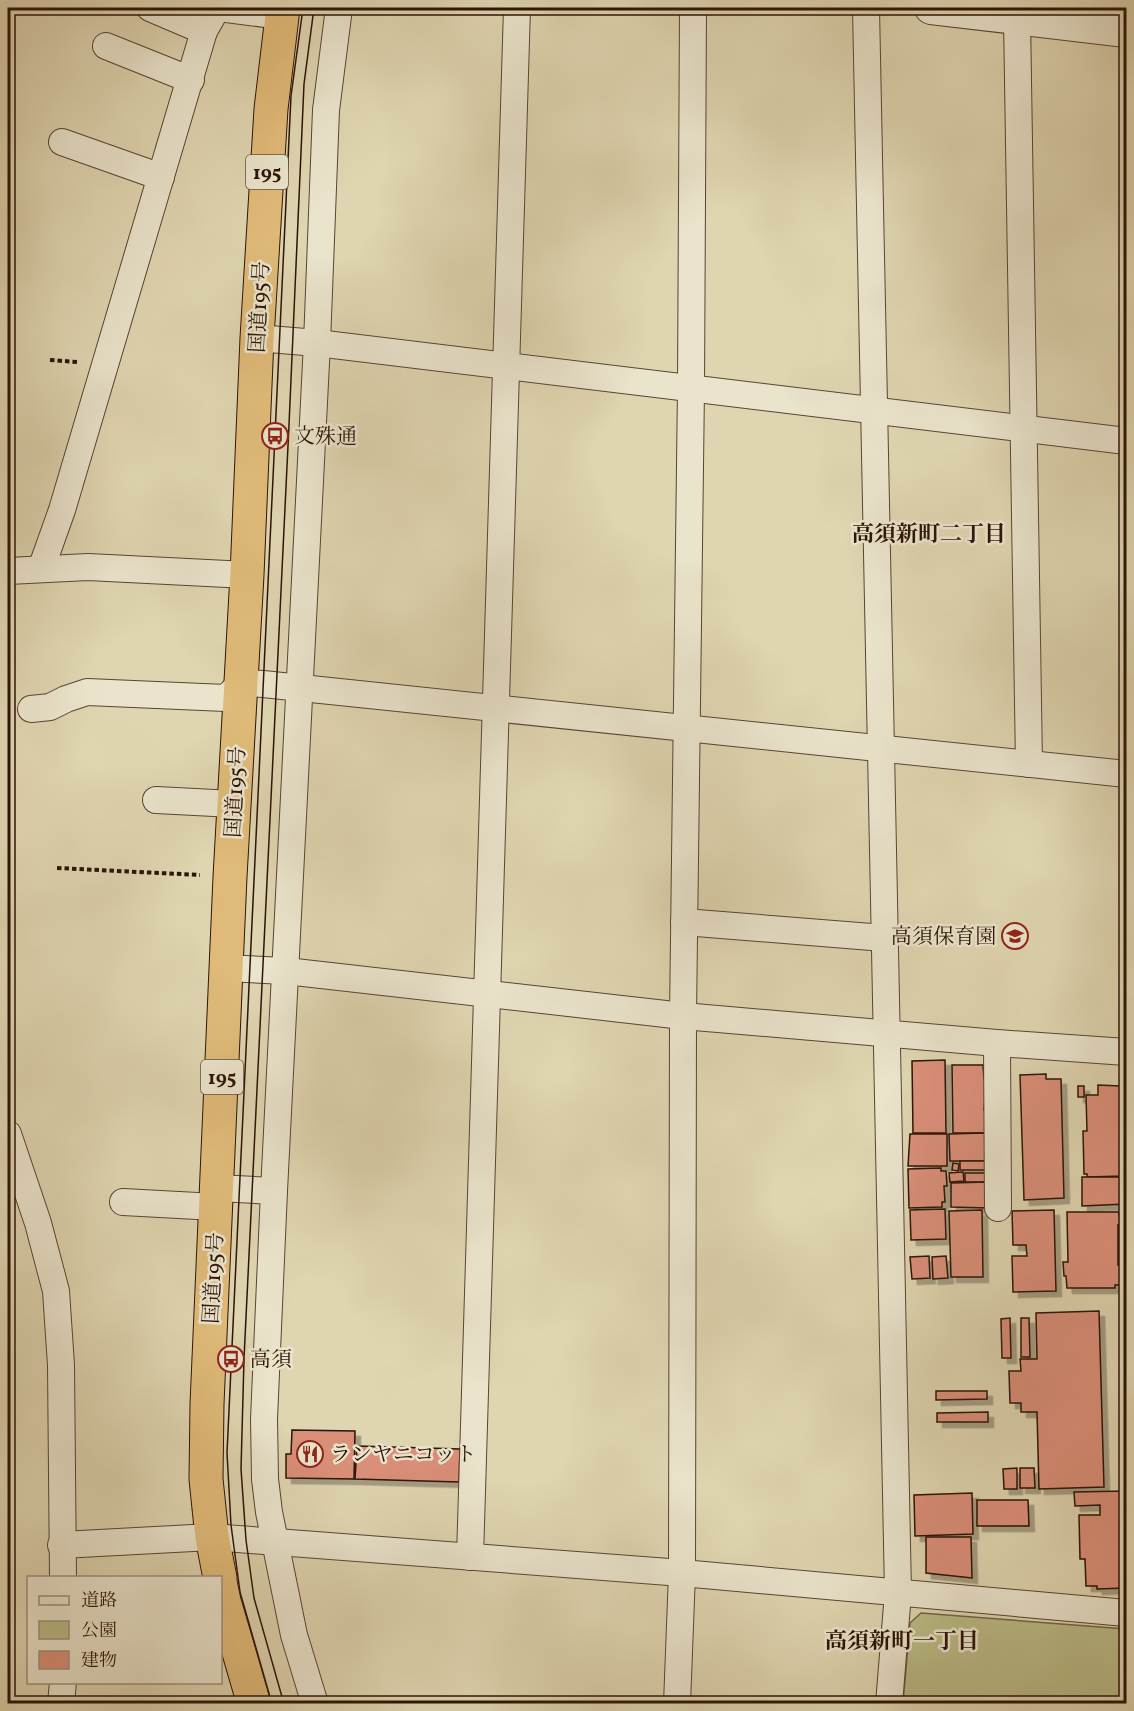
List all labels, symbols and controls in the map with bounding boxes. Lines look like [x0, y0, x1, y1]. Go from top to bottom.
road number: 195 [246, 155, 288, 189]
street label: 国道195号 [244, 260, 277, 354]
bus stop icon: 文殊通 [260, 421, 290, 451]
place label: 文殊通 [294, 423, 357, 452]
district label: 高須新町二丁目 [852, 520, 1006, 551]
street label: 国道195号 [220, 745, 253, 839]
school or university icon: 高須保育園 [1000, 921, 1030, 951]
place label: 高須保育園 [891, 923, 996, 952]
road number: 195 [201, 1060, 243, 1094]
street label: 国道195号 [198, 1231, 231, 1325]
bus stop icon: 高須 [216, 1344, 246, 1374]
place label: 高須 [250, 1346, 292, 1375]
restaurant icon: ランヤニコット [295, 1439, 325, 1469]
place label: ランヤニコット [330, 1441, 477, 1470]
legend [27, 1576, 222, 1684]
text: 道路 [81, 1589, 117, 1614]
text: 公園 [81, 1619, 117, 1644]
district label: 高須新町一丁目 [825, 1627, 979, 1658]
text: 建物 [81, 1649, 117, 1674]

